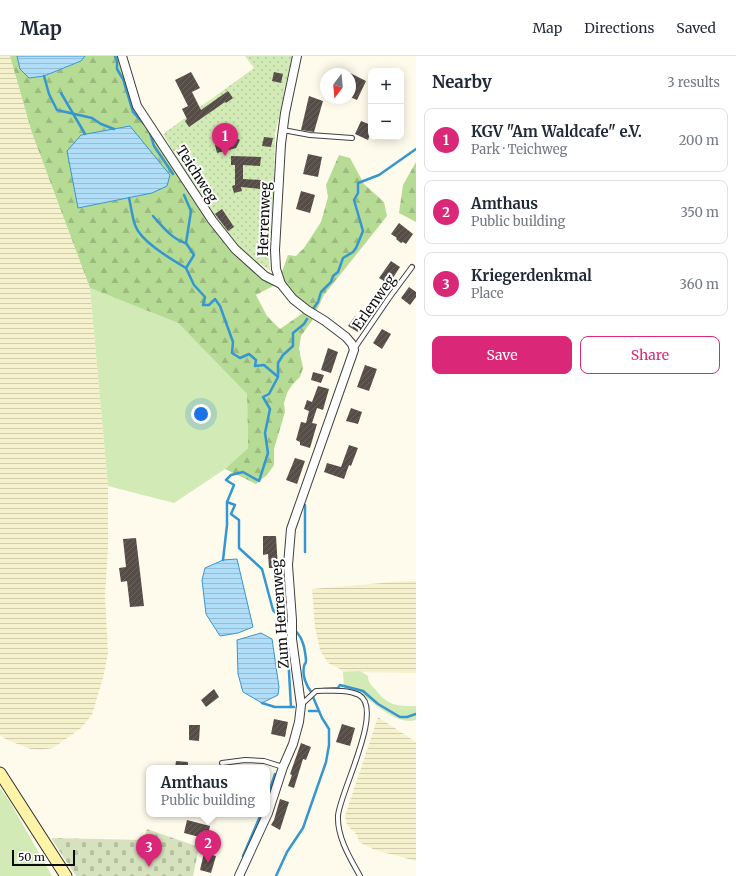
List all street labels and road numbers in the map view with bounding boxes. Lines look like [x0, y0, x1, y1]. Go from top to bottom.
street label: Teichweg [172, 142, 222, 206]
street label: Herrenweg [254, 181, 274, 257]
street label: Erlenweg [349, 271, 400, 333]
street label: Zum Herrenweg [267, 558, 293, 669]

